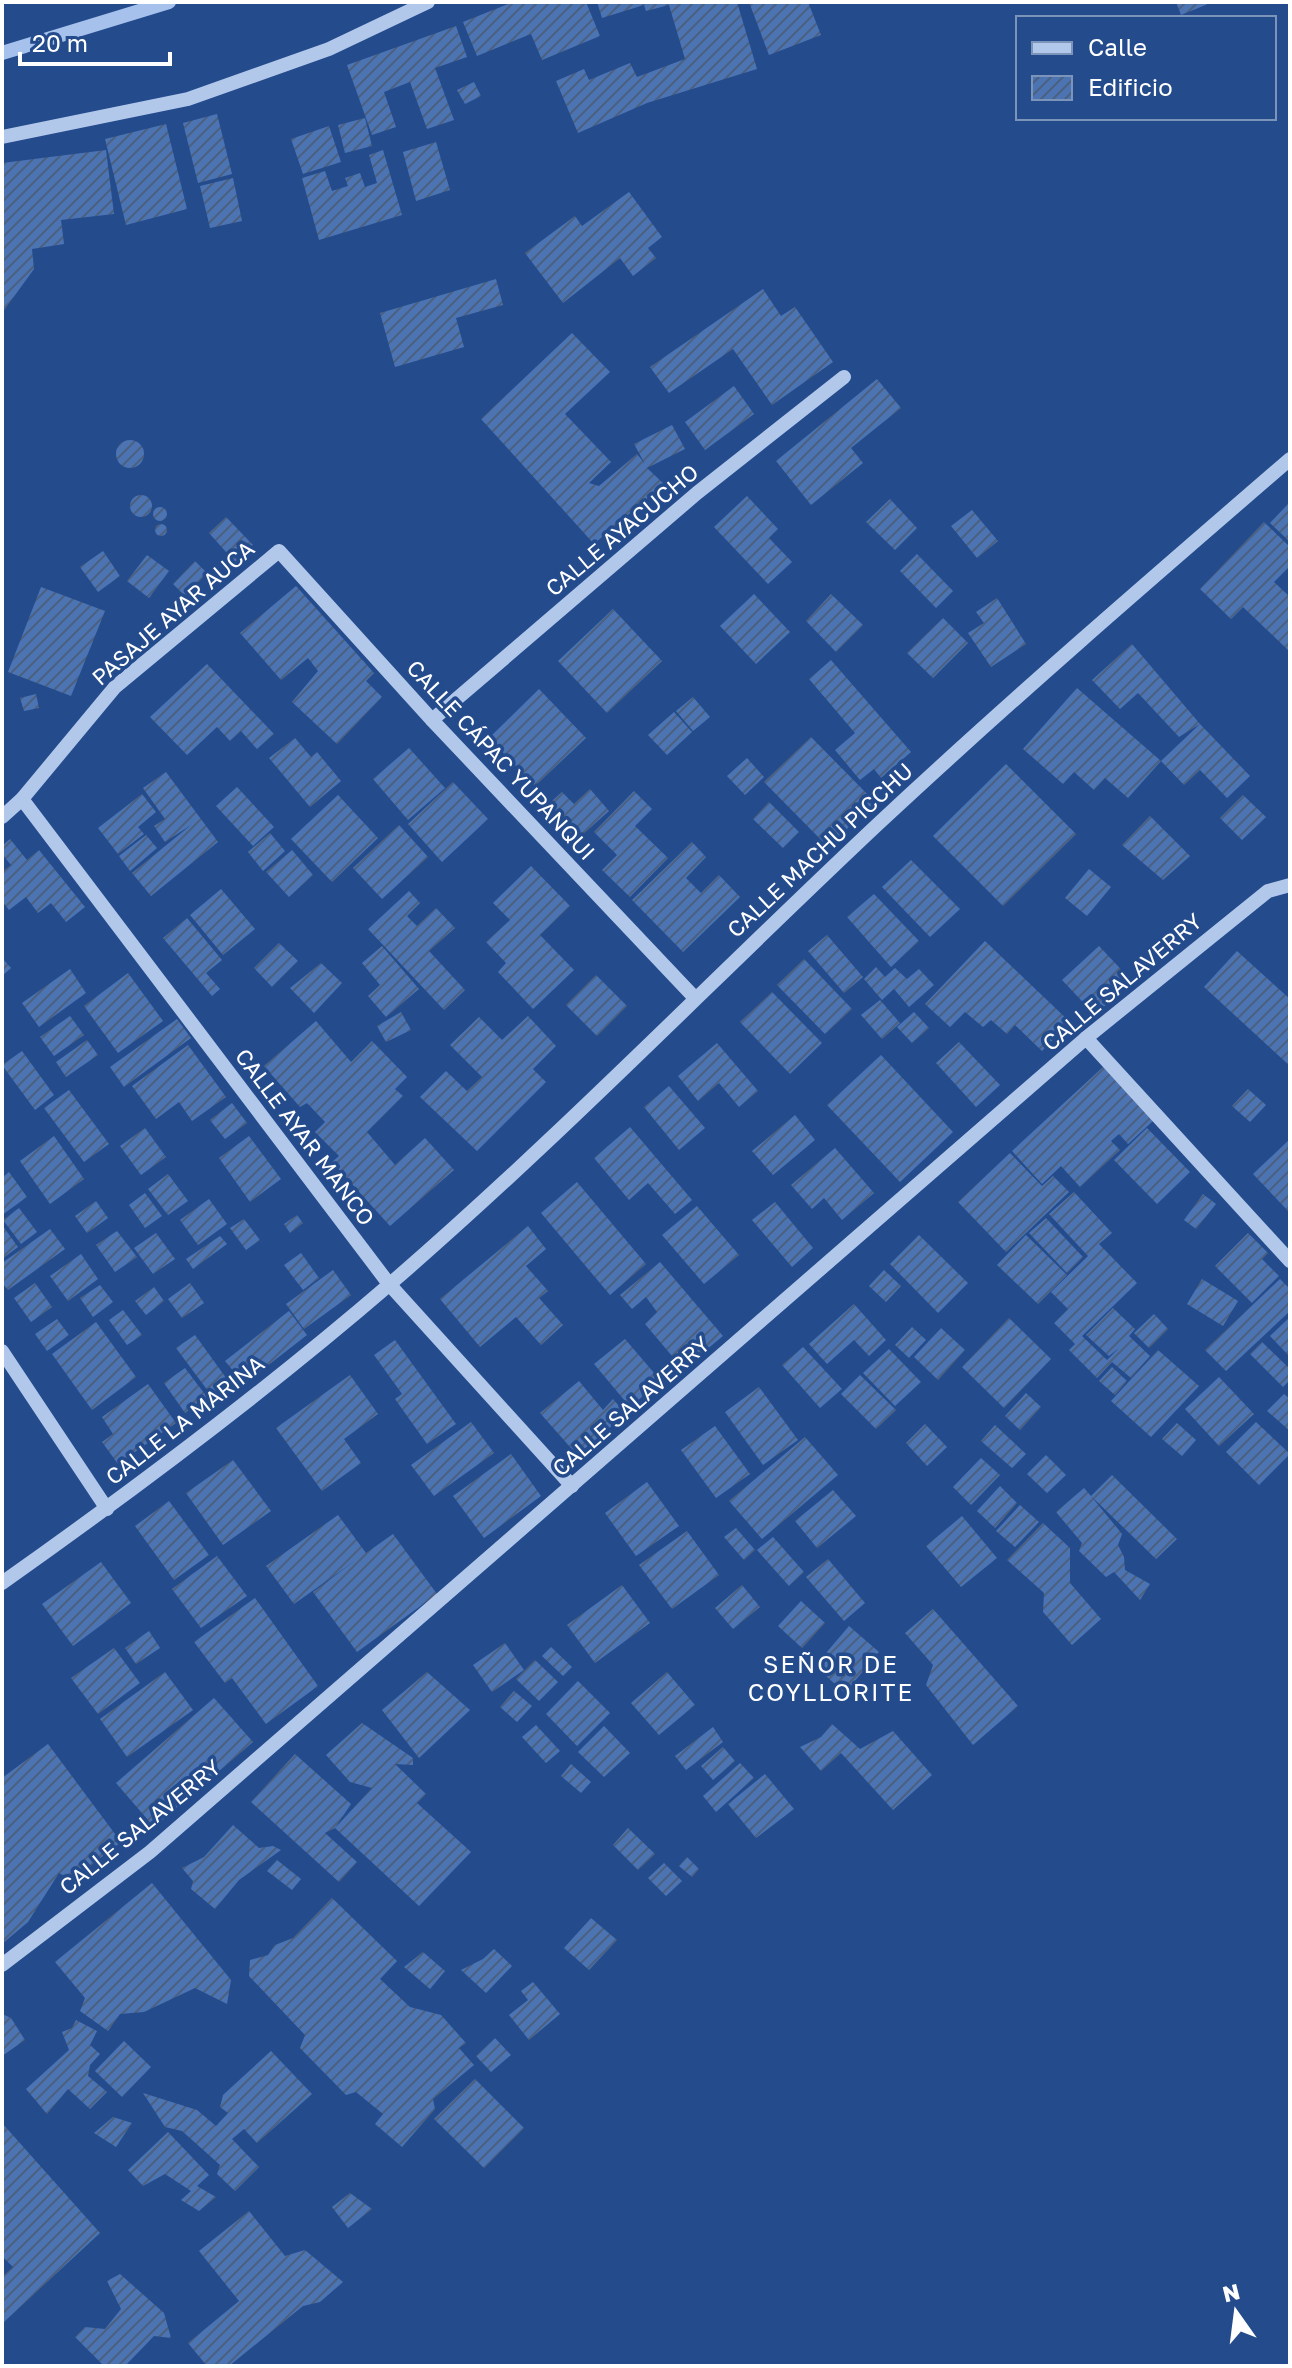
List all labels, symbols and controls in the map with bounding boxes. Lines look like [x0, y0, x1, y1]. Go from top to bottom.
scale bar [20, 16, 170, 66]
legend [1016, 16, 1276, 120]
text: 20 m [32, 28, 88, 57]
text: Calle [1088, 32, 1147, 61]
text: Edificio [1088, 72, 1173, 101]
street label: CALLE AYACUCHO [540, 458, 704, 601]
street label: PASAJE AYAR AUCA [86, 535, 260, 690]
street label: CALLE CÁPAC YUPANQUI [402, 654, 601, 865]
street label: CALLE MACHU PICCHU [721, 757, 918, 943]
street label: CALLE SALAVERRY [1037, 907, 1207, 1056]
street label: CALLE AYAR MANCO [230, 1043, 381, 1230]
street label: CALLE SALAVERRY [547, 1330, 715, 1481]
street label: CALLE LA MARINA [100, 1349, 270, 1490]
district label: SEÑOR DE COYLLORITE [748, 1649, 914, 1706]
street label: CALLE SALAVERRY [54, 1753, 226, 1900]
north arrow [1196, 2272, 1276, 2352]
text: N [1220, 2277, 1242, 2307]

